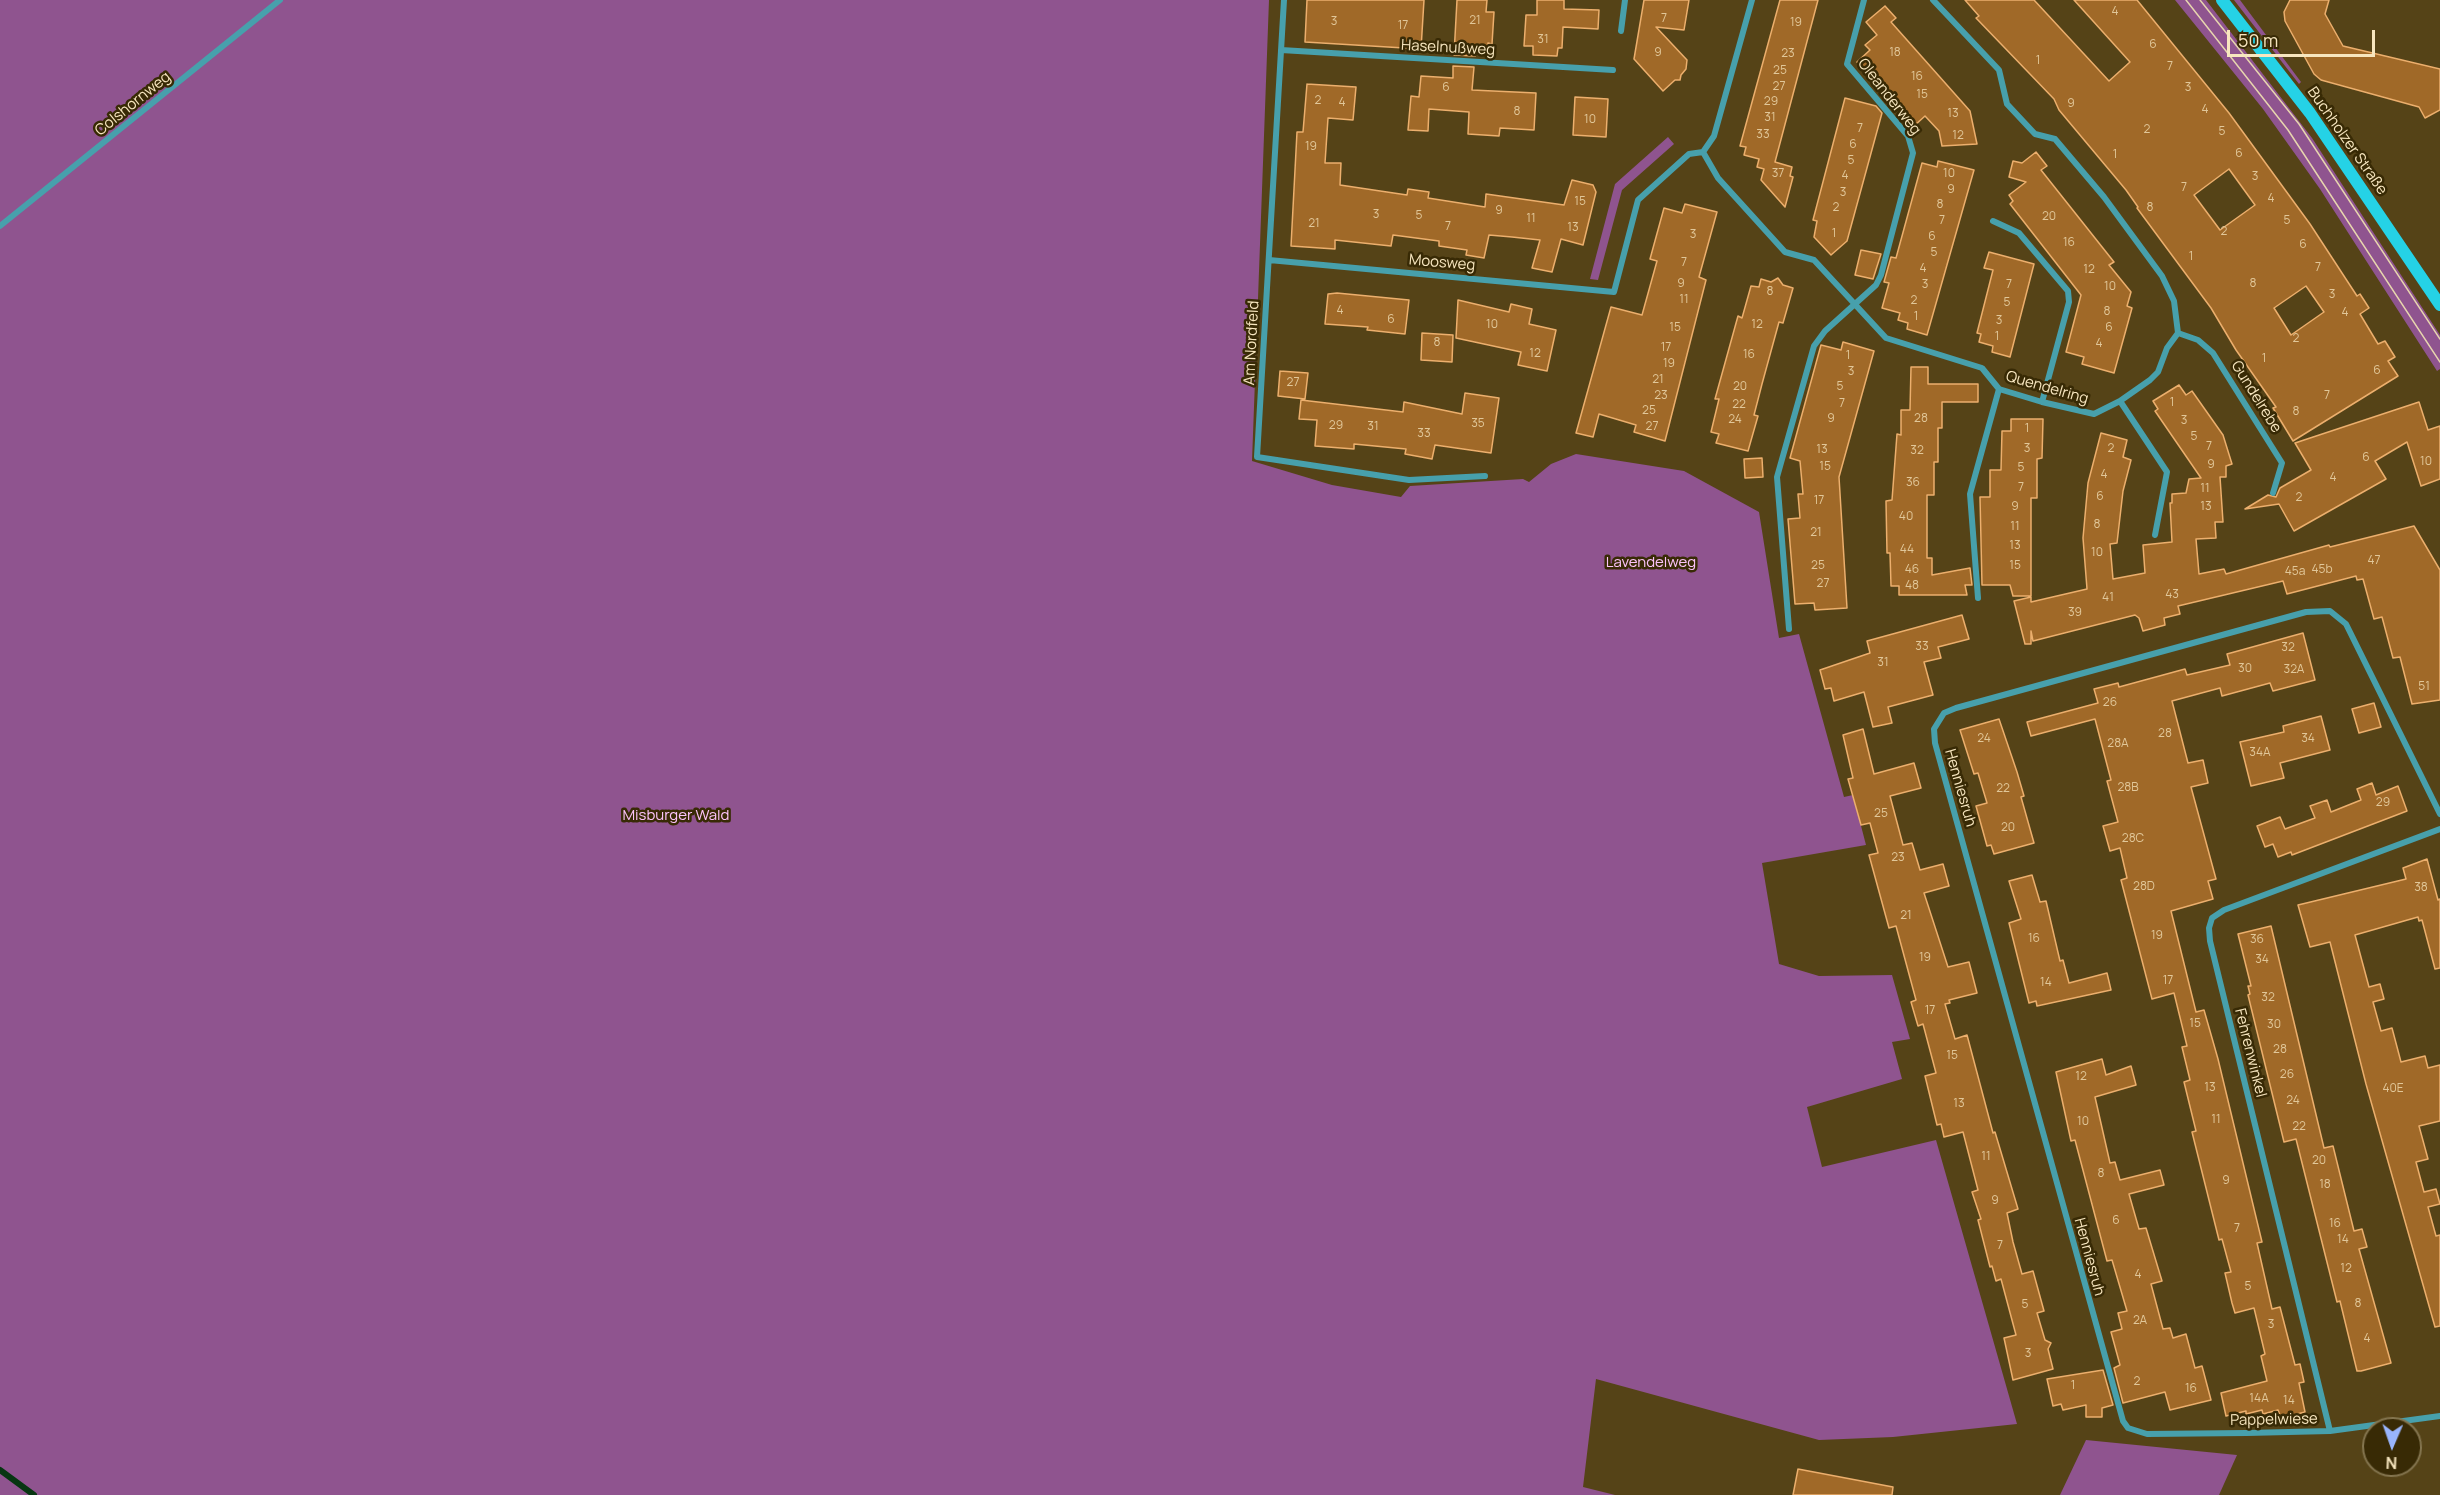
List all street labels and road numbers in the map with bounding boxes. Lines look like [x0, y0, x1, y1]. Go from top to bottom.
street label: Haselnußweg [1400, 37, 1496, 59]
street label: Oleanderweg [1854, 55, 1924, 139]
street label: Colshornweg [92, 68, 174, 140]
street label: Buchholzer Straße [2303, 84, 2391, 198]
street label: Moosweg [1408, 251, 1476, 275]
street label: Am Nordfeld [1241, 300, 1263, 386]
street label: Gundelrebe [2227, 358, 2285, 436]
street label: Quendelring [2004, 368, 2090, 408]
street label: Henniesruh [1940, 747, 1980, 829]
street label: Fehrenwinkel [2230, 1007, 2270, 1099]
street label: Henniesruh [2070, 1216, 2108, 1298]
street label: Pappelwiese [2230, 1410, 2318, 1430]

